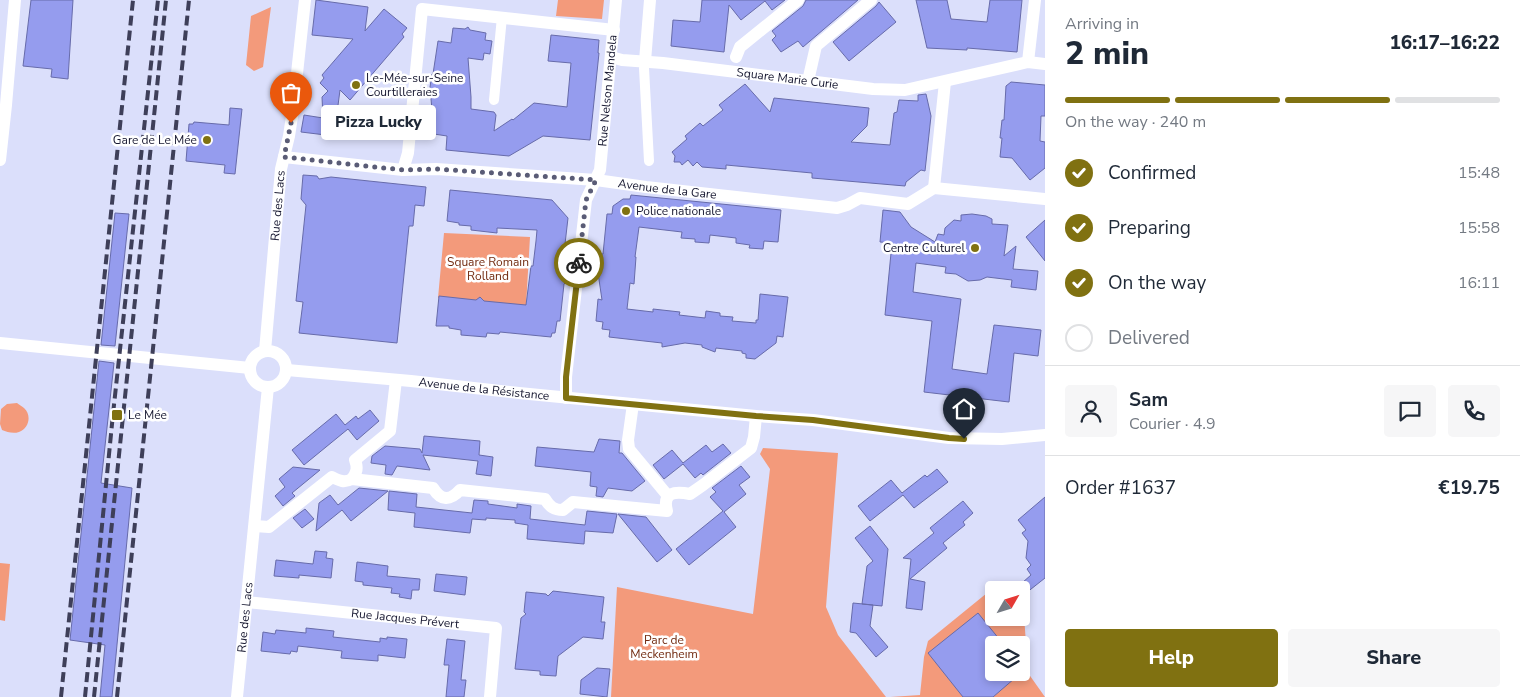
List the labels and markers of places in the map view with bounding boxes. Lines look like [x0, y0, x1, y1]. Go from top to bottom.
place label: Le-Mée-sur-Seine Courtilleraies [366, 70, 463, 100]
pin [270, 72, 312, 123]
marker: Le-Mée-sur-Seine Courtilleraies [350, 79, 362, 91]
callout: Pizza Lucky [321, 106, 436, 140]
place label: Gare de Le Mée [113, 132, 197, 148]
marker: Gare de Le Mée [201, 134, 213, 146]
place label: Police nationale [636, 203, 721, 219]
marker: Police nationale [620, 205, 632, 217]
place label: Centre Culturel [883, 240, 965, 256]
marker: Centre Culturel [969, 242, 981, 254]
pin [943, 388, 985, 439]
place label: Le Mée [128, 407, 167, 423]
marker: Le Mée [110, 408, 124, 422]

